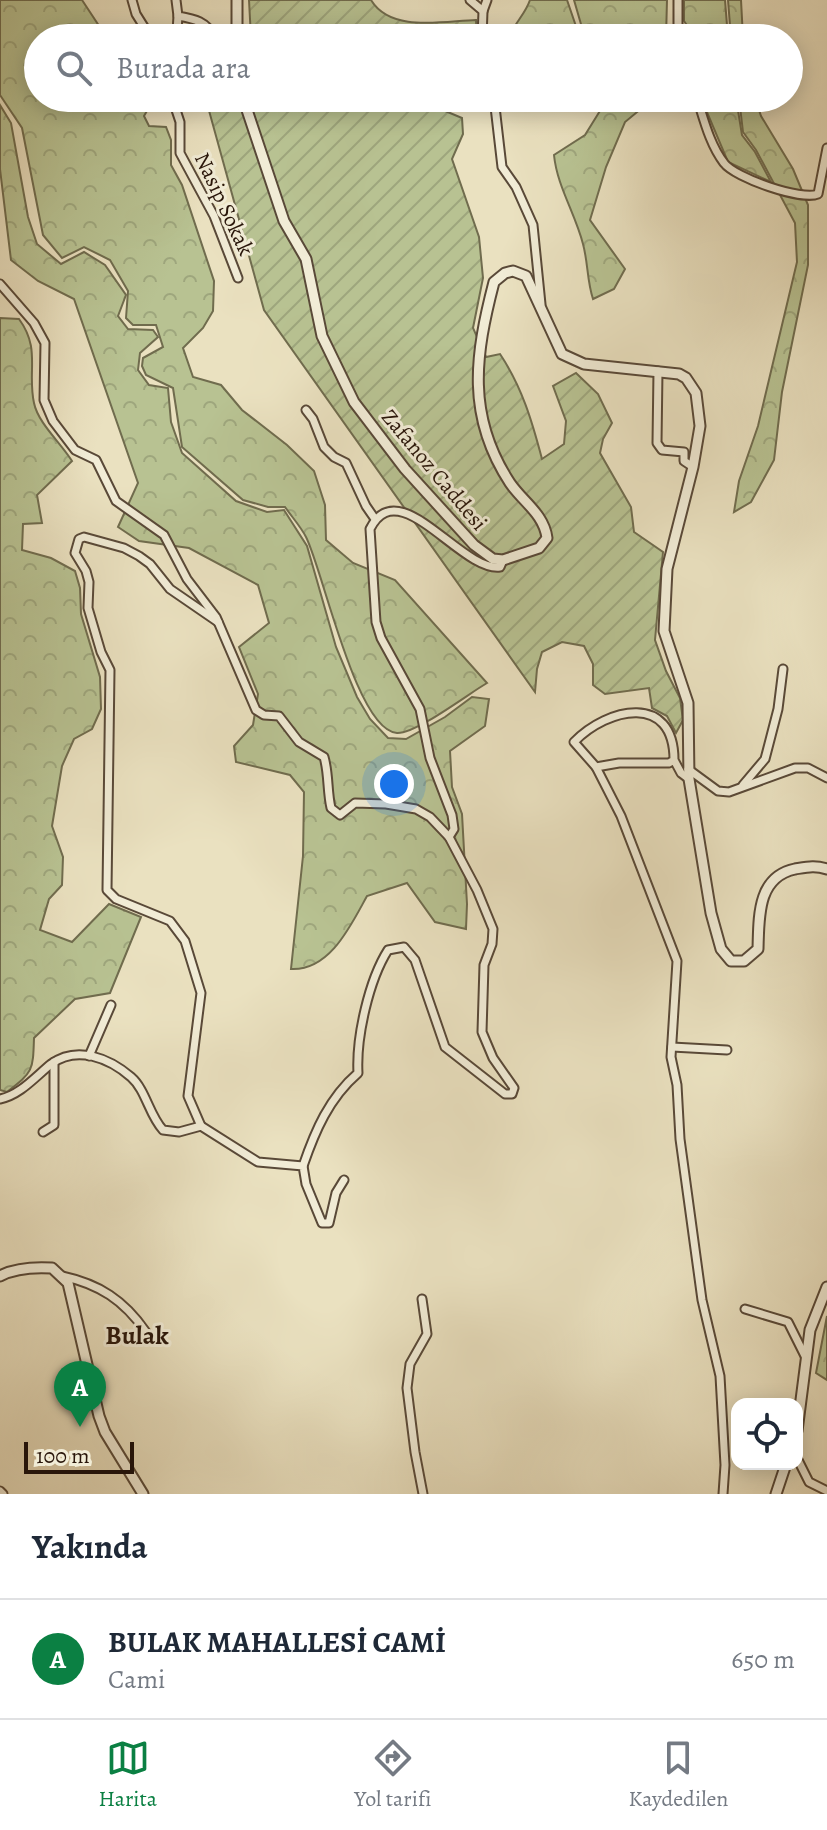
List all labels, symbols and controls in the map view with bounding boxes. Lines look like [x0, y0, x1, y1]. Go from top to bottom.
search box [24, 24, 803, 112]
icon: search [52, 46, 96, 90]
text: Burada ara [116, 48, 251, 88]
street label: Nasip Sokak [187, 148, 261, 260]
street label: Zafanoz Caddesi [374, 403, 494, 537]
your location [374, 764, 414, 804]
district label: Bulak [105, 1318, 169, 1353]
pin: A [54, 1361, 106, 1427]
map controls [731, 1398, 803, 1470]
button: locate [731, 1398, 803, 1470]
scale bar [24, 1438, 134, 1474]
text: 100 m [36, 1441, 90, 1471]
text: Yakında [32, 1523, 148, 1570]
text: BULAK MAHALLESİ CAMİ [108, 1622, 446, 1662]
text: A [50, 1642, 66, 1677]
text: 650 m [731, 1642, 795, 1677]
text: Cami [108, 1662, 165, 1697]
tab: Harita [99, 1736, 157, 1814]
tab: Yol tarifi [354, 1736, 431, 1814]
tab: Kaydedilen [629, 1736, 728, 1814]

